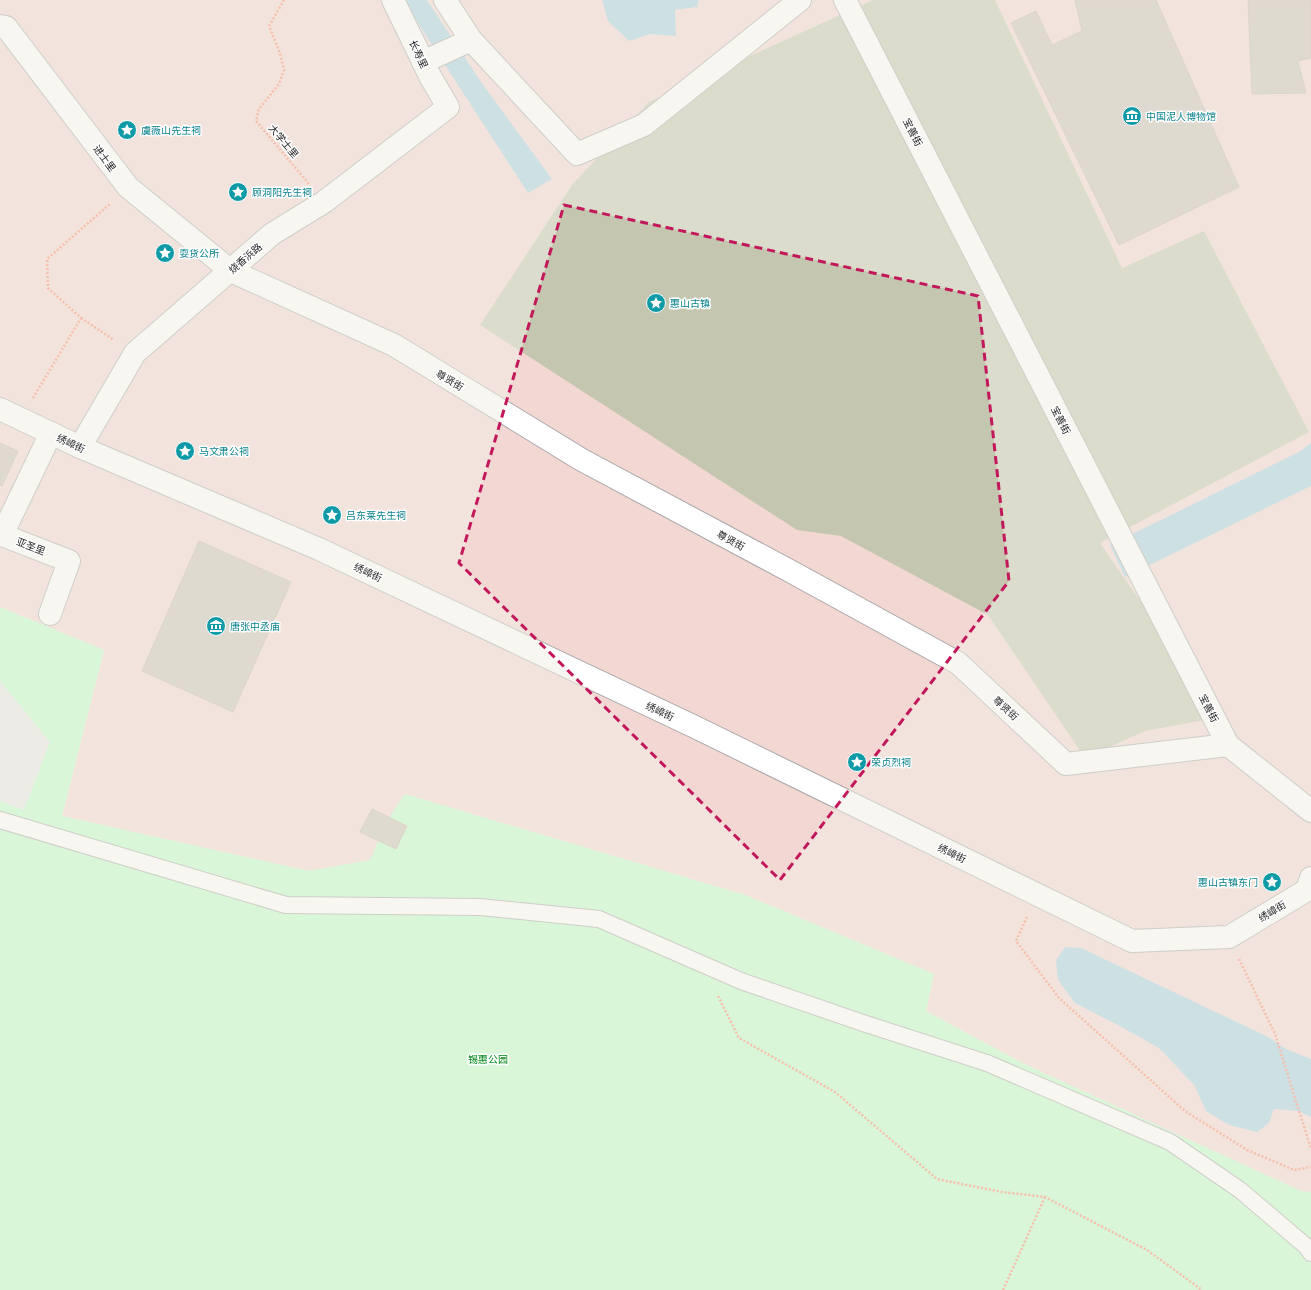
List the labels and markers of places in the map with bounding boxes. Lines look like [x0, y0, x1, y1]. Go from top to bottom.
museum icon: 中国泥人博物馆 [1121, 105, 1143, 127]
place label: 中国泥人博物馆 [1146, 110, 1216, 123]
place icon: 虞薇山先生祠 [116, 119, 138, 141]
place label: 虞薇山先生祠 [141, 124, 201, 137]
place icon: 顾洞阳先生祠 [227, 181, 249, 203]
place label: 顾洞阳先生祠 [252, 186, 312, 199]
place icon: 耍货公所 [154, 242, 176, 264]
place label: 耍货公所 [179, 247, 219, 260]
place icon: 惠山古镇 [645, 292, 667, 314]
place label: 惠山古镇 [670, 297, 710, 310]
place icon: 马文肃公祠 [174, 440, 196, 462]
place label: 马文肃公祠 [199, 445, 249, 458]
place icon: 吕东莱先生祠 [321, 504, 343, 526]
place label: 吕东莱先生祠 [346, 509, 406, 522]
museum icon: 唐张中丞庙 [205, 615, 227, 637]
place label: 唐张中丞庙 [230, 620, 280, 633]
place icon: 荣贞烈祠 [846, 751, 868, 773]
place label: 荣贞烈祠 [871, 756, 911, 769]
place icon: 惠山古镇东门 [1261, 871, 1283, 893]
place label: 惠山古镇东门 [1198, 876, 1258, 889]

